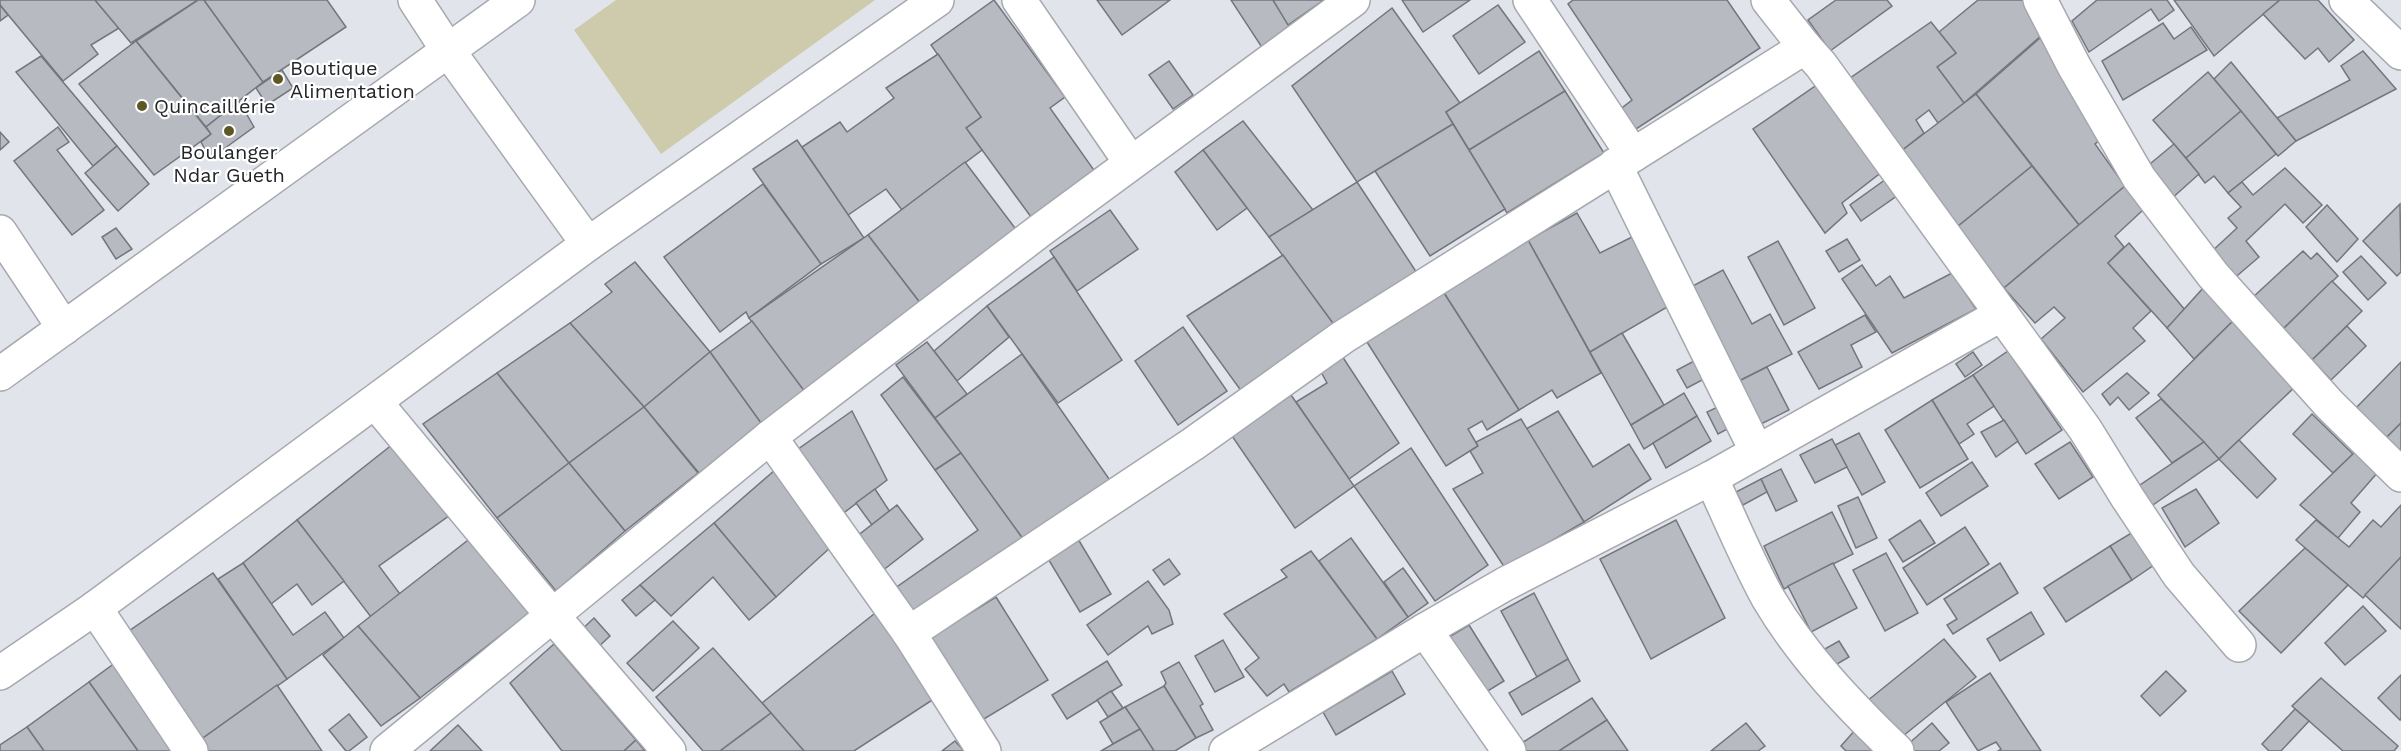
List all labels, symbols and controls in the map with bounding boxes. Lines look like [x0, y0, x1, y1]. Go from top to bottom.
place label: Boutique Alimentation [290, 56, 415, 103]
marker: Boutique Alimentation [271, 72, 285, 86]
place label: Quincaillérie [154, 94, 276, 118]
marker: Quincaillérie [135, 99, 149, 113]
marker: Boulanger Ndar Gueth [222, 124, 236, 138]
place label: Boulanger Ndar Gueth [173, 140, 285, 187]

